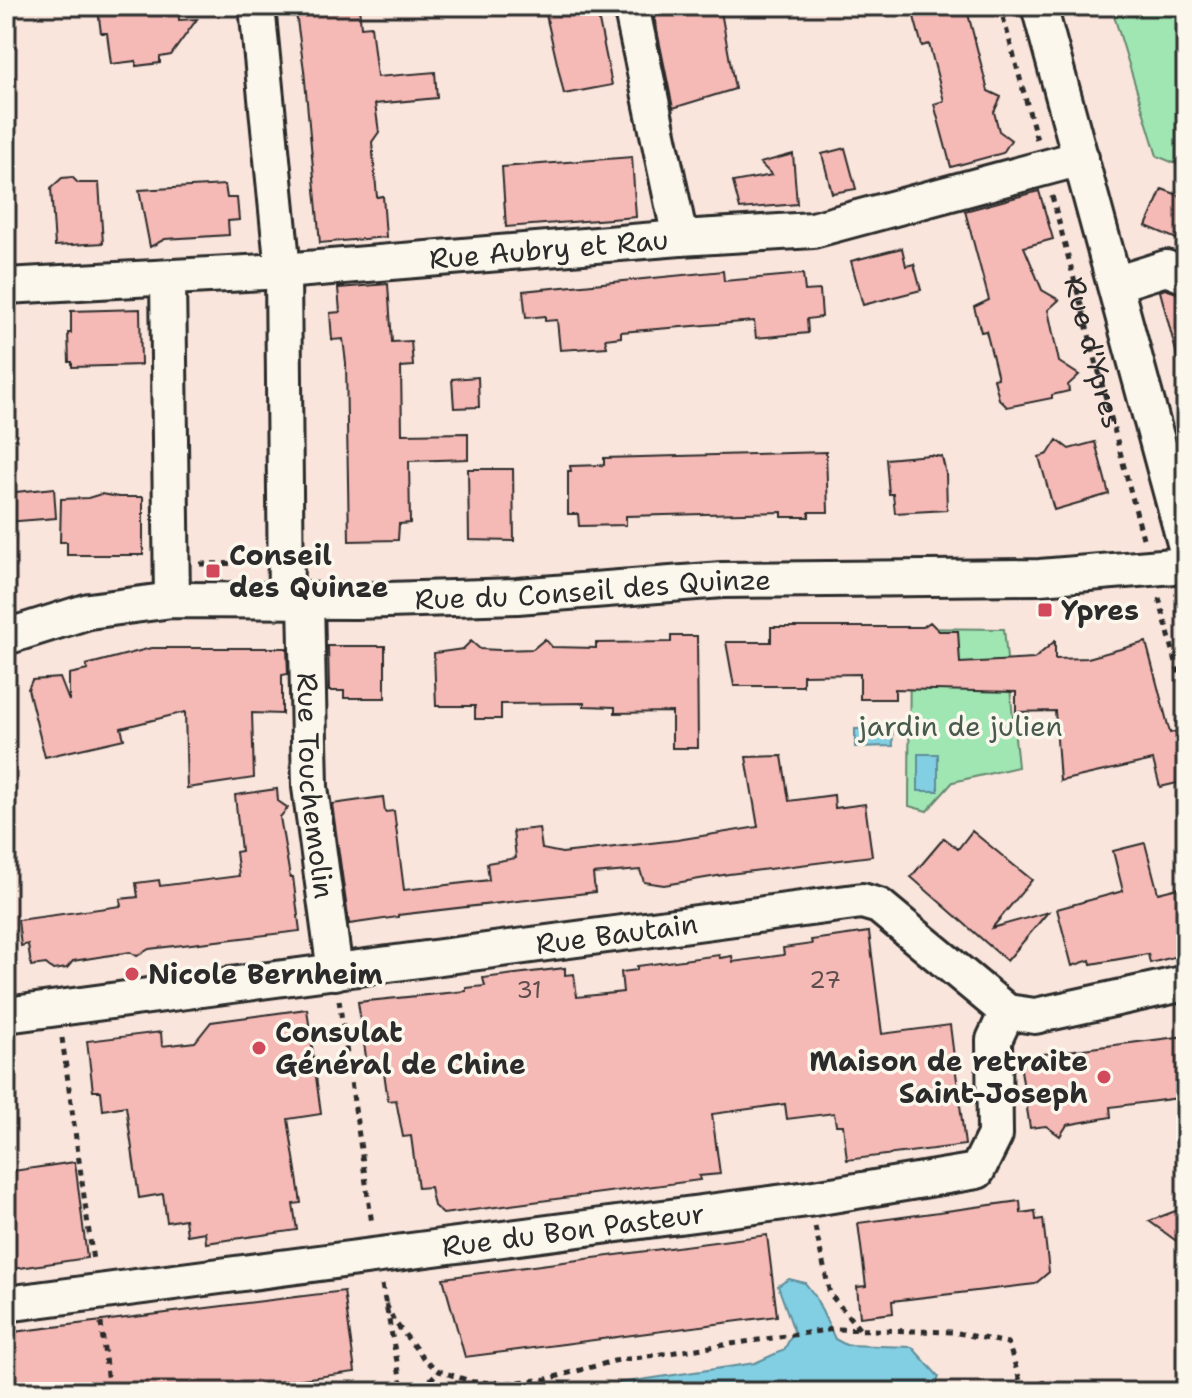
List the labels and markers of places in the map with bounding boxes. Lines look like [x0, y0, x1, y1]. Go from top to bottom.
place label: Conseil des Quinze [229, 536, 389, 606]
marker: Conseil des Quinze [204, 562, 222, 580]
place label: Ypres [1061, 591, 1139, 629]
marker: Ypres [1036, 601, 1054, 619]
place label: Nicole Bernheim [148, 955, 383, 993]
marker: Nicole Bernheim [123, 965, 141, 983]
place label: Consulat Général de Chine [275, 1013, 526, 1083]
marker: Consulat Général de Chine [250, 1039, 268, 1057]
place label: Maison de retraite Saint-Joseph [809, 1042, 1088, 1112]
marker: Maison de retraite Saint-Joseph [1095, 1068, 1113, 1086]

